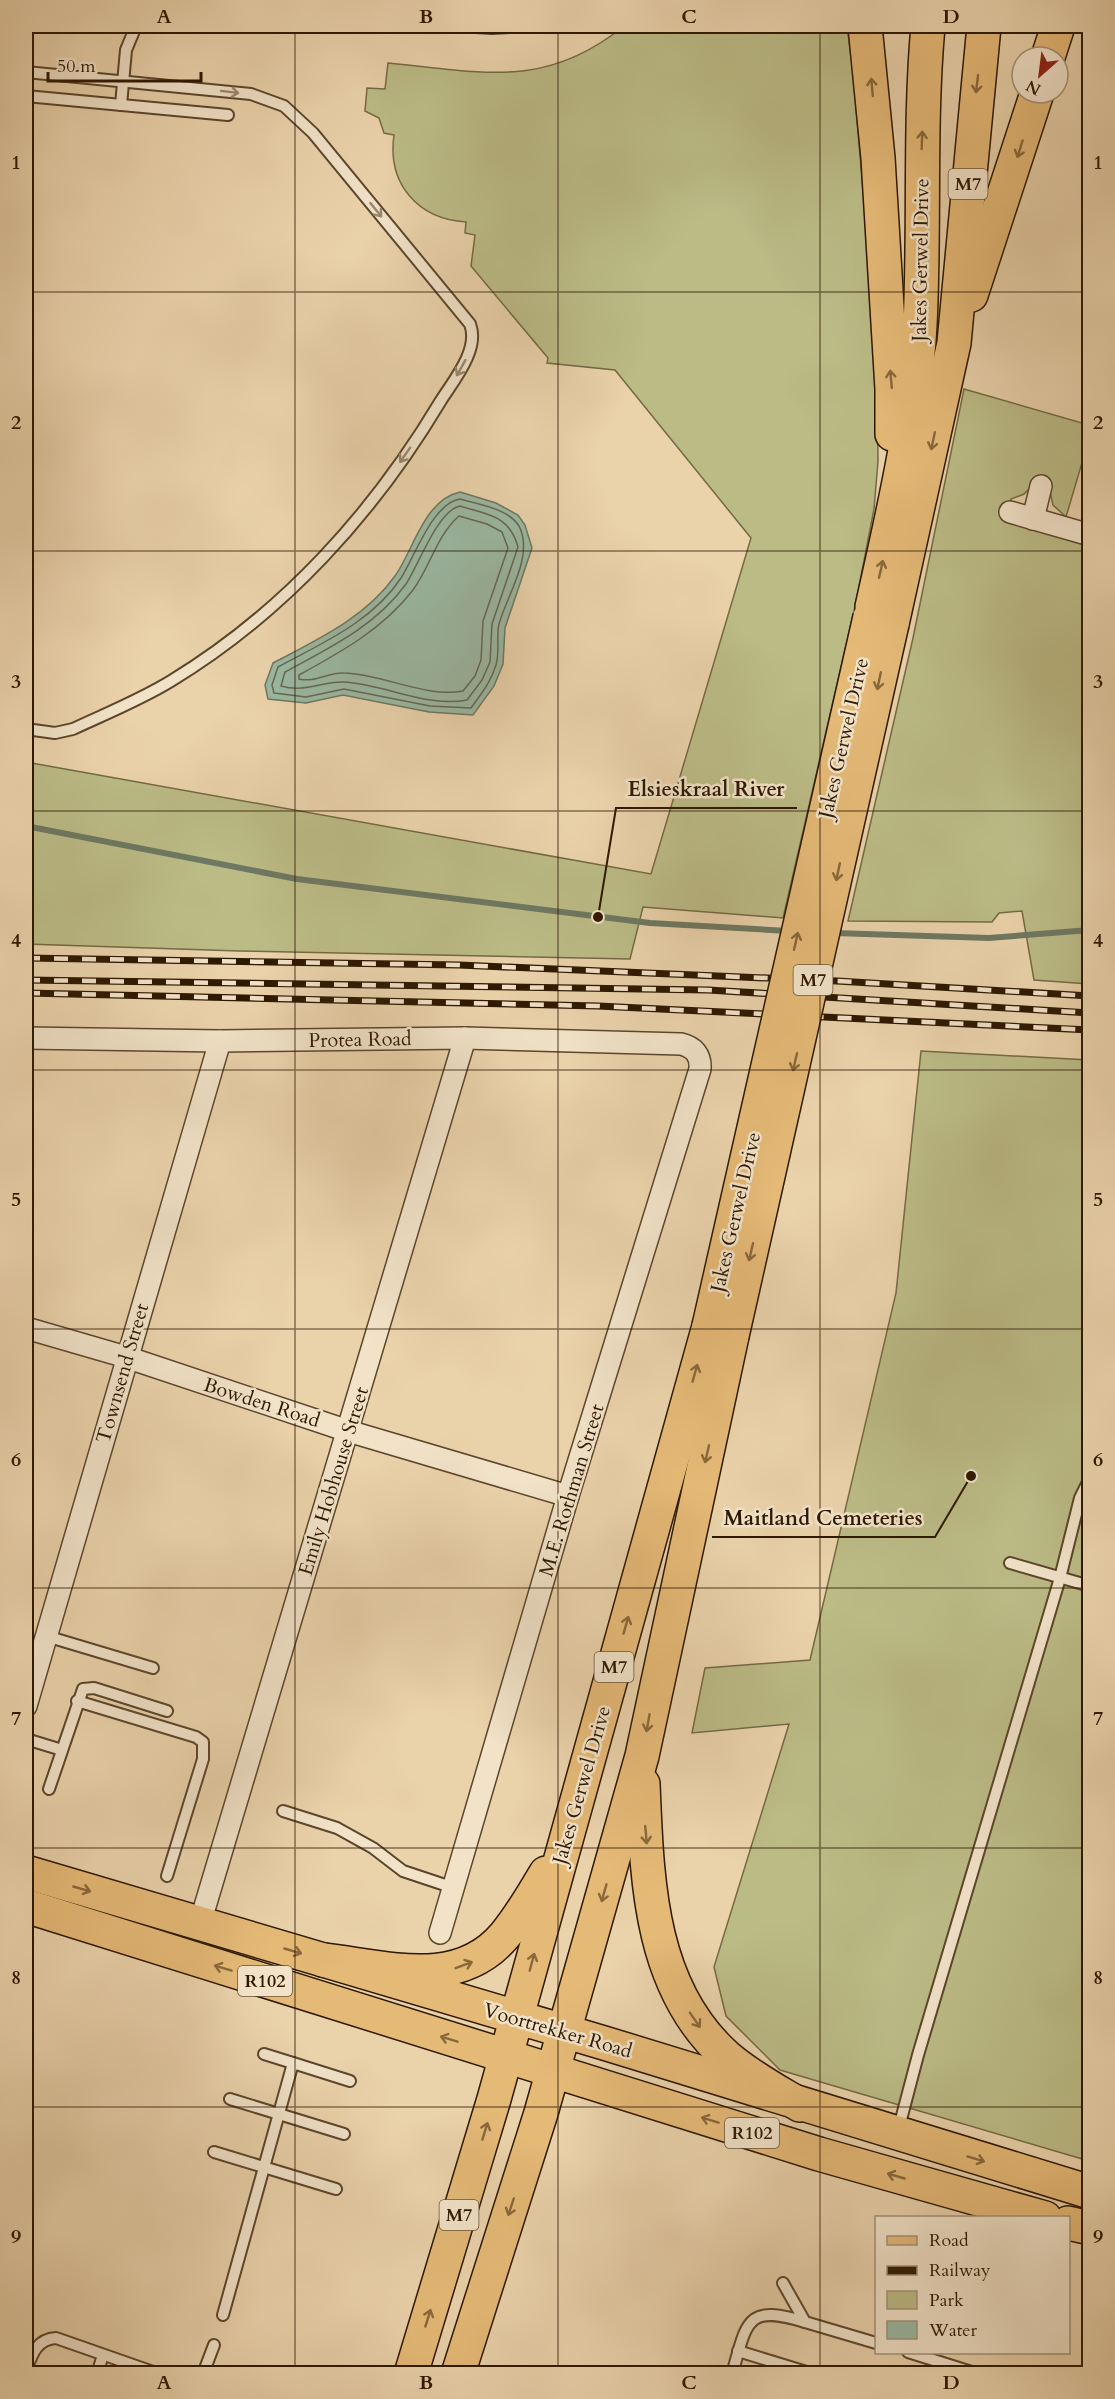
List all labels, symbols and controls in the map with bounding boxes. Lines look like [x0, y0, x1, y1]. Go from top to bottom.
text: A [156, 3, 172, 30]
text: B [419, 3, 433, 30]
text: C [681, 3, 697, 30]
text: D [942, 3, 960, 30]
scale bar [48, 45, 201, 83]
north arrow [1010, 45, 1070, 105]
text: 50 m [57, 54, 96, 79]
one-way arrow [971, 73, 982, 93]
text: N [1022, 74, 1045, 100]
one-way arrow [866, 77, 877, 97]
one-way arrow [220, 86, 239, 97]
one-way arrow [916, 130, 927, 150]
one-way arrow [1014, 139, 1025, 158]
text: 1 [11, 149, 21, 176]
text: 1 [1093, 149, 1103, 176]
road number: M7 [948, 169, 988, 199]
street label: Jakes Gerwel Drive [906, 178, 935, 345]
one-way arrow [369, 201, 382, 217]
one-way arrow [454, 359, 466, 376]
one-way arrow [885, 369, 896, 389]
text: 2 [11, 409, 21, 436]
text: 2 [1093, 409, 1103, 436]
one-way arrow [927, 431, 939, 450]
one-way arrow [399, 447, 411, 463]
one-way arrow [876, 560, 887, 579]
street label: Jakes Gerwel Drive [811, 655, 875, 824]
text: 3 [11, 668, 21, 695]
text: 3 [1093, 668, 1103, 695]
one-way arrow [873, 671, 885, 690]
callout: Elsieskraal River [616, 769, 797, 808]
text: Elsieskraal River [628, 775, 785, 804]
one-way arrow [831, 862, 843, 881]
text: 4 [11, 927, 21, 954]
text: 4 [1093, 927, 1103, 954]
one-way arrow [791, 932, 803, 951]
road number: M7 [794, 965, 832, 995]
street label: Protea Road [308, 1025, 412, 1054]
one-way arrow [788, 1052, 800, 1071]
street label: Jakes Gerwel Drive [703, 1129, 767, 1298]
text: 5 [11, 1186, 21, 1213]
text: 5 [1093, 1186, 1103, 1213]
one-way arrow [745, 1242, 757, 1261]
street label: Townsend Street [90, 1299, 156, 1446]
one-way arrow [690, 1364, 701, 1383]
street label: Bowden Road [200, 1371, 324, 1434]
street label: Emily Hobhouse Street [292, 1383, 375, 1579]
street label: M.E. Rothman Street [532, 1400, 611, 1580]
one-way arrow [700, 1445, 712, 1464]
text: 6 [11, 1446, 21, 1473]
text: 6 [1093, 1446, 1103, 1473]
callout: Maitland Cemeteries [712, 1498, 935, 1537]
text: Maitland Cemeteries [723, 1504, 923, 1533]
one-way arrow [620, 1616, 632, 1635]
road number: M7 [594, 1652, 634, 1682]
street label: Jakes Gerwel Drive [545, 1703, 617, 1870]
text: 7 [11, 1705, 21, 1732]
text: 7 [1093, 1705, 1103, 1732]
one-way arrow [642, 1713, 653, 1733]
one-way arrow [641, 1825, 652, 1844]
one-way arrow [597, 1883, 609, 1902]
one-way arrow [72, 1884, 91, 1895]
one-way arrow [283, 1946, 302, 1957]
one-way arrow [527, 1953, 538, 1972]
one-way arrow [454, 1959, 473, 1970]
one-way arrow [214, 1962, 233, 1973]
text: 8 [11, 1964, 21, 1991]
text: 8 [1093, 1964, 1103, 1991]
road number: R102 [238, 1966, 292, 1996]
street label: Voortrekker Road [480, 1996, 636, 2065]
one-way arrow [689, 2012, 701, 2028]
one-way arrow [440, 2033, 459, 2044]
one-way arrow [701, 2113, 720, 2124]
road number: R102 [725, 2118, 779, 2148]
one-way arrow [480, 2122, 491, 2141]
one-way arrow [967, 2154, 986, 2165]
one-way arrow [887, 2170, 906, 2181]
one-way arrow [505, 2197, 516, 2216]
road number: M7 [440, 2200, 478, 2230]
legend [875, 2216, 1070, 2354]
text: 9 [11, 2223, 21, 2250]
text: 9 [1093, 2223, 1103, 2250]
text: Road [929, 2228, 969, 2253]
text: Railway [929, 2258, 991, 2283]
text: Park [929, 2288, 964, 2313]
one-way arrow [423, 2308, 434, 2327]
text: Water [928, 2318, 978, 2343]
text: A [156, 2369, 172, 2396]
text: B [419, 2369, 433, 2396]
text: C [681, 2369, 697, 2396]
text: D [942, 2369, 960, 2396]

